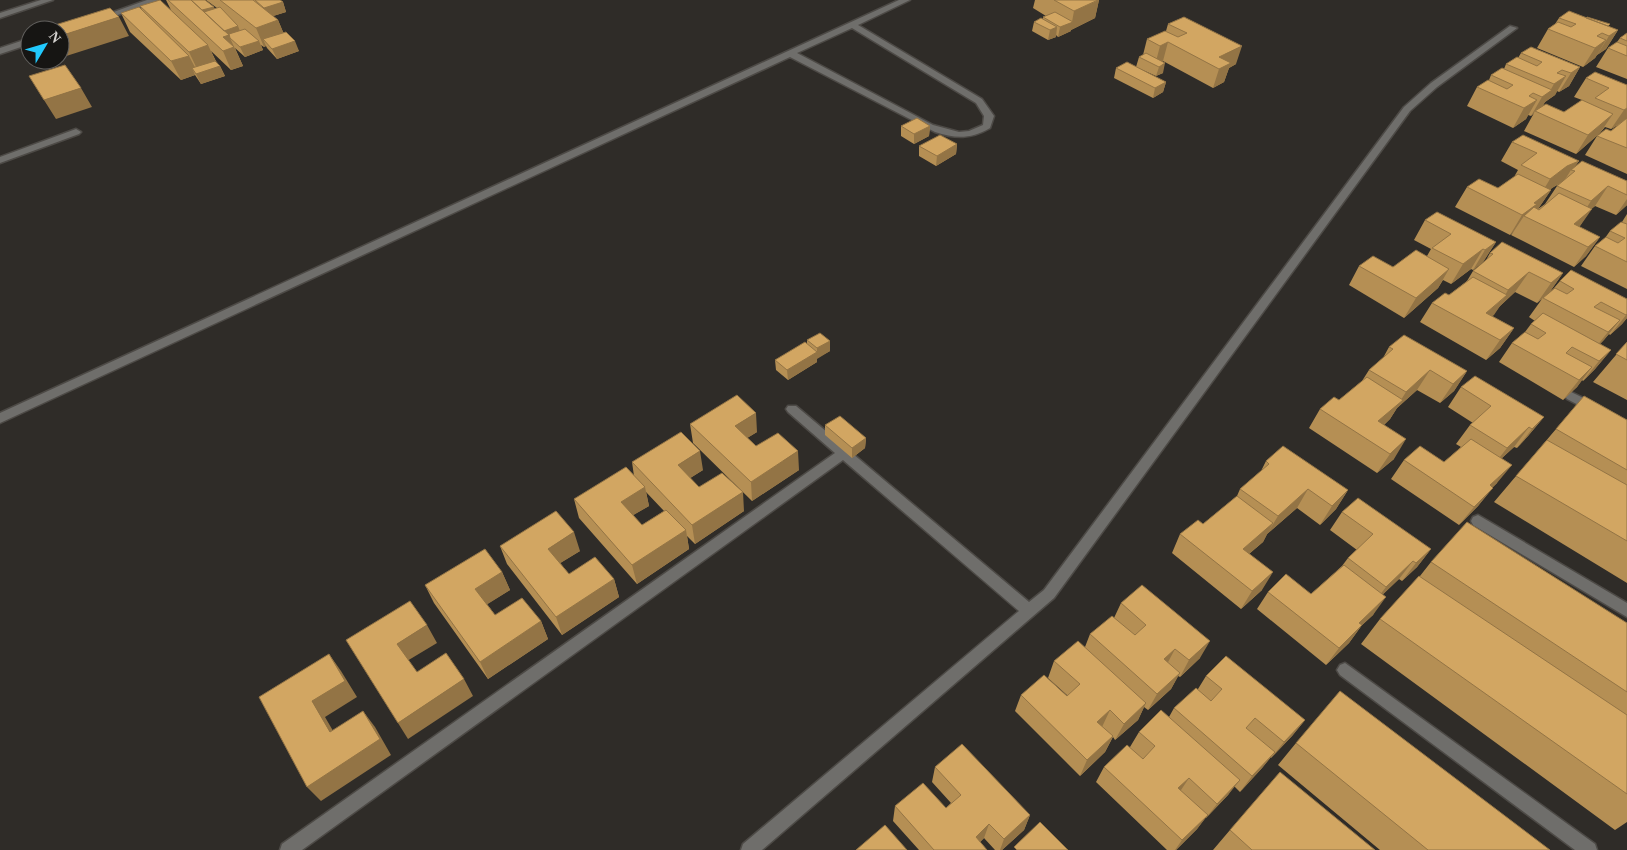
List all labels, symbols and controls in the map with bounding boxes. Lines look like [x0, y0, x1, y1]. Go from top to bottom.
north arrow [20, 20, 70, 70]
text: N [46, 29, 64, 46]

